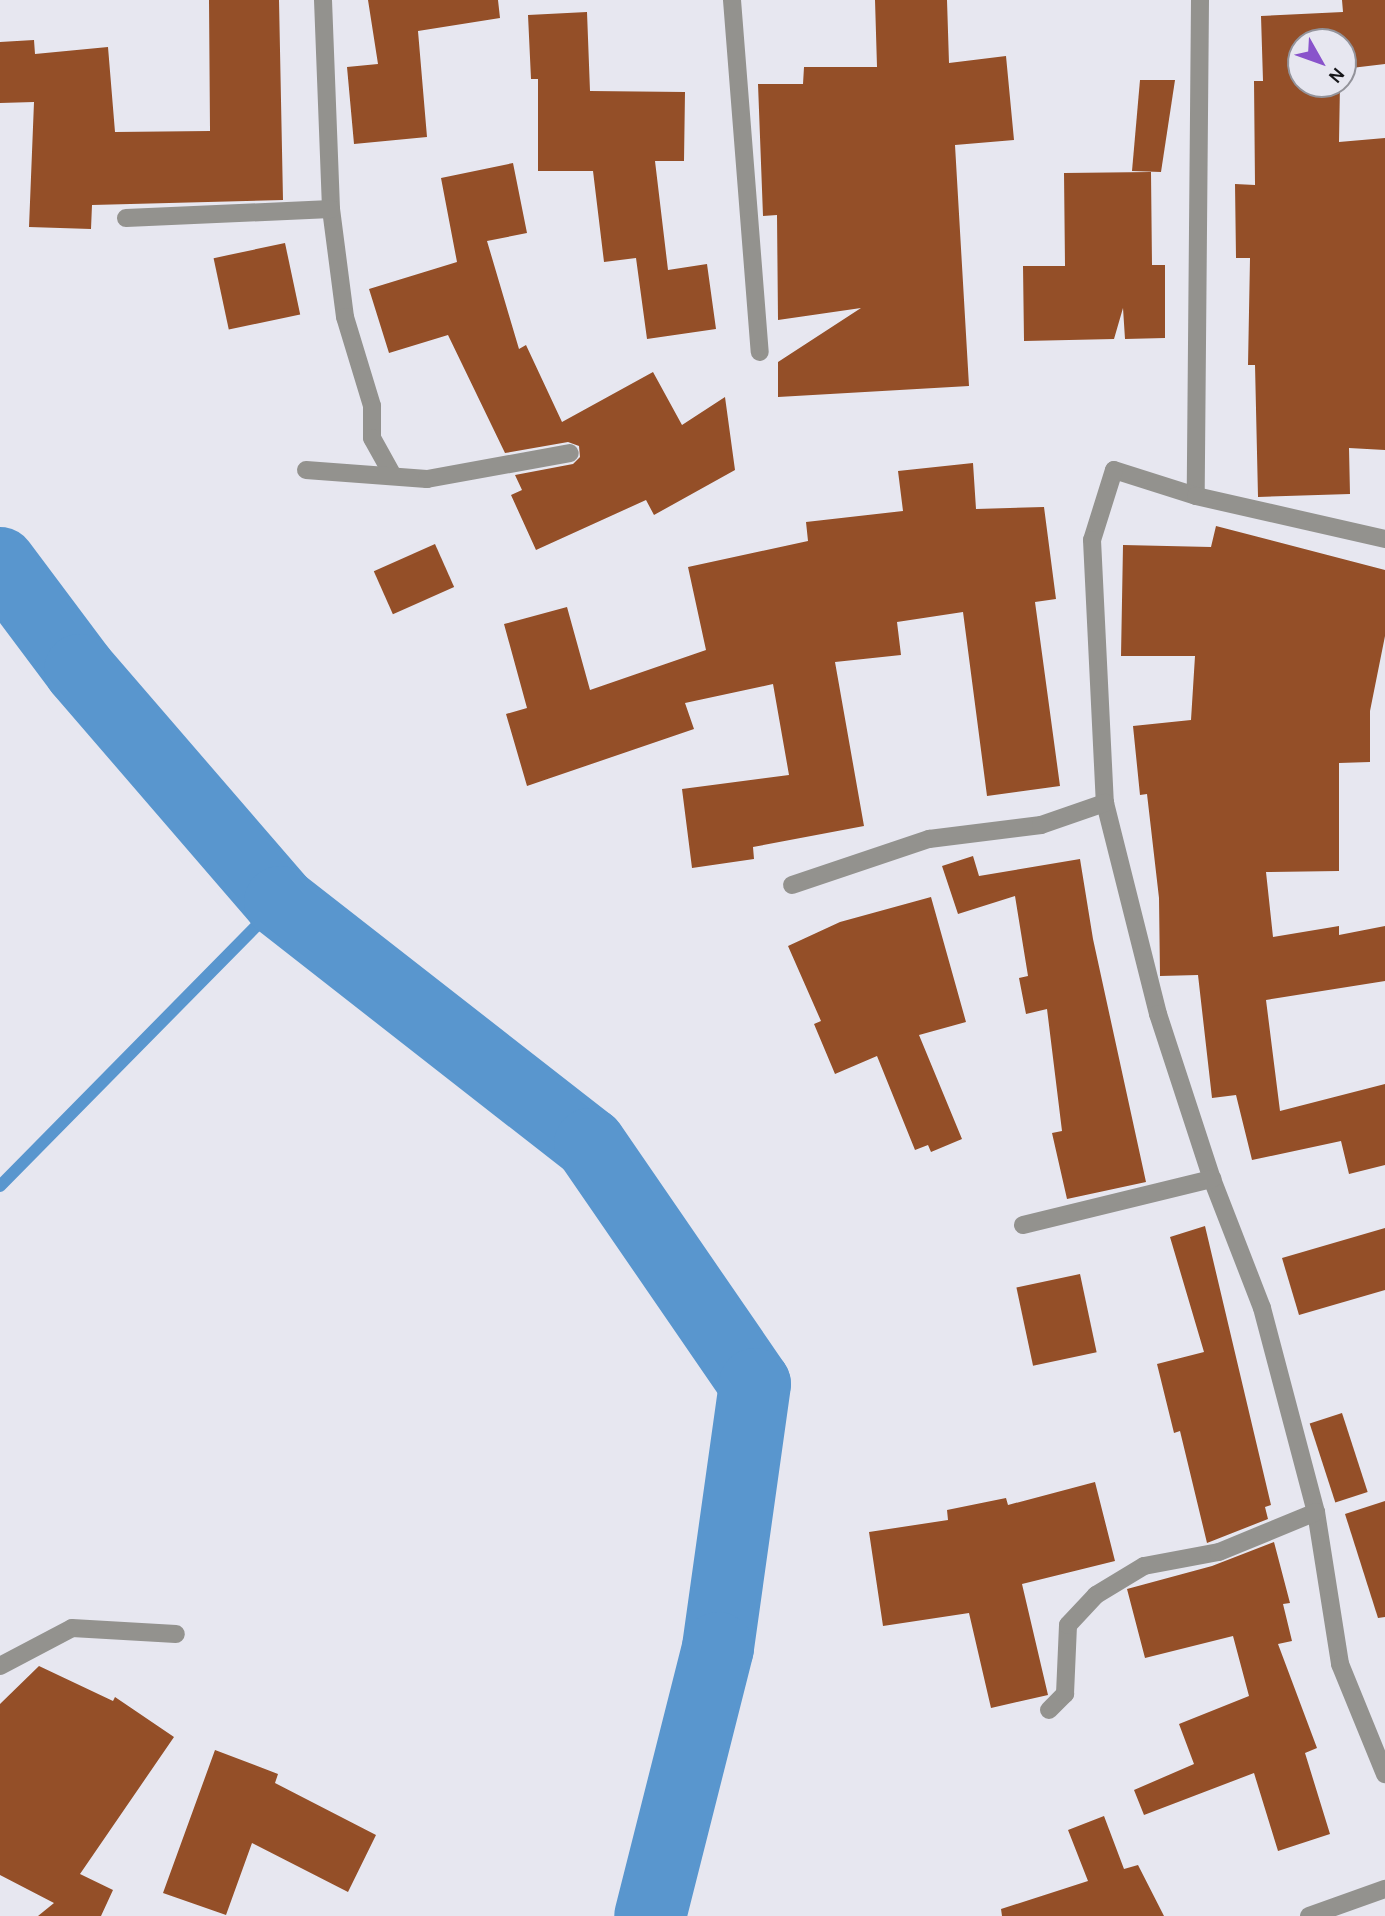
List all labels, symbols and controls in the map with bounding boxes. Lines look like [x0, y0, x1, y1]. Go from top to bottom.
north arrow [1287, 28, 1357, 98]
text: N [1324, 63, 1349, 88]

